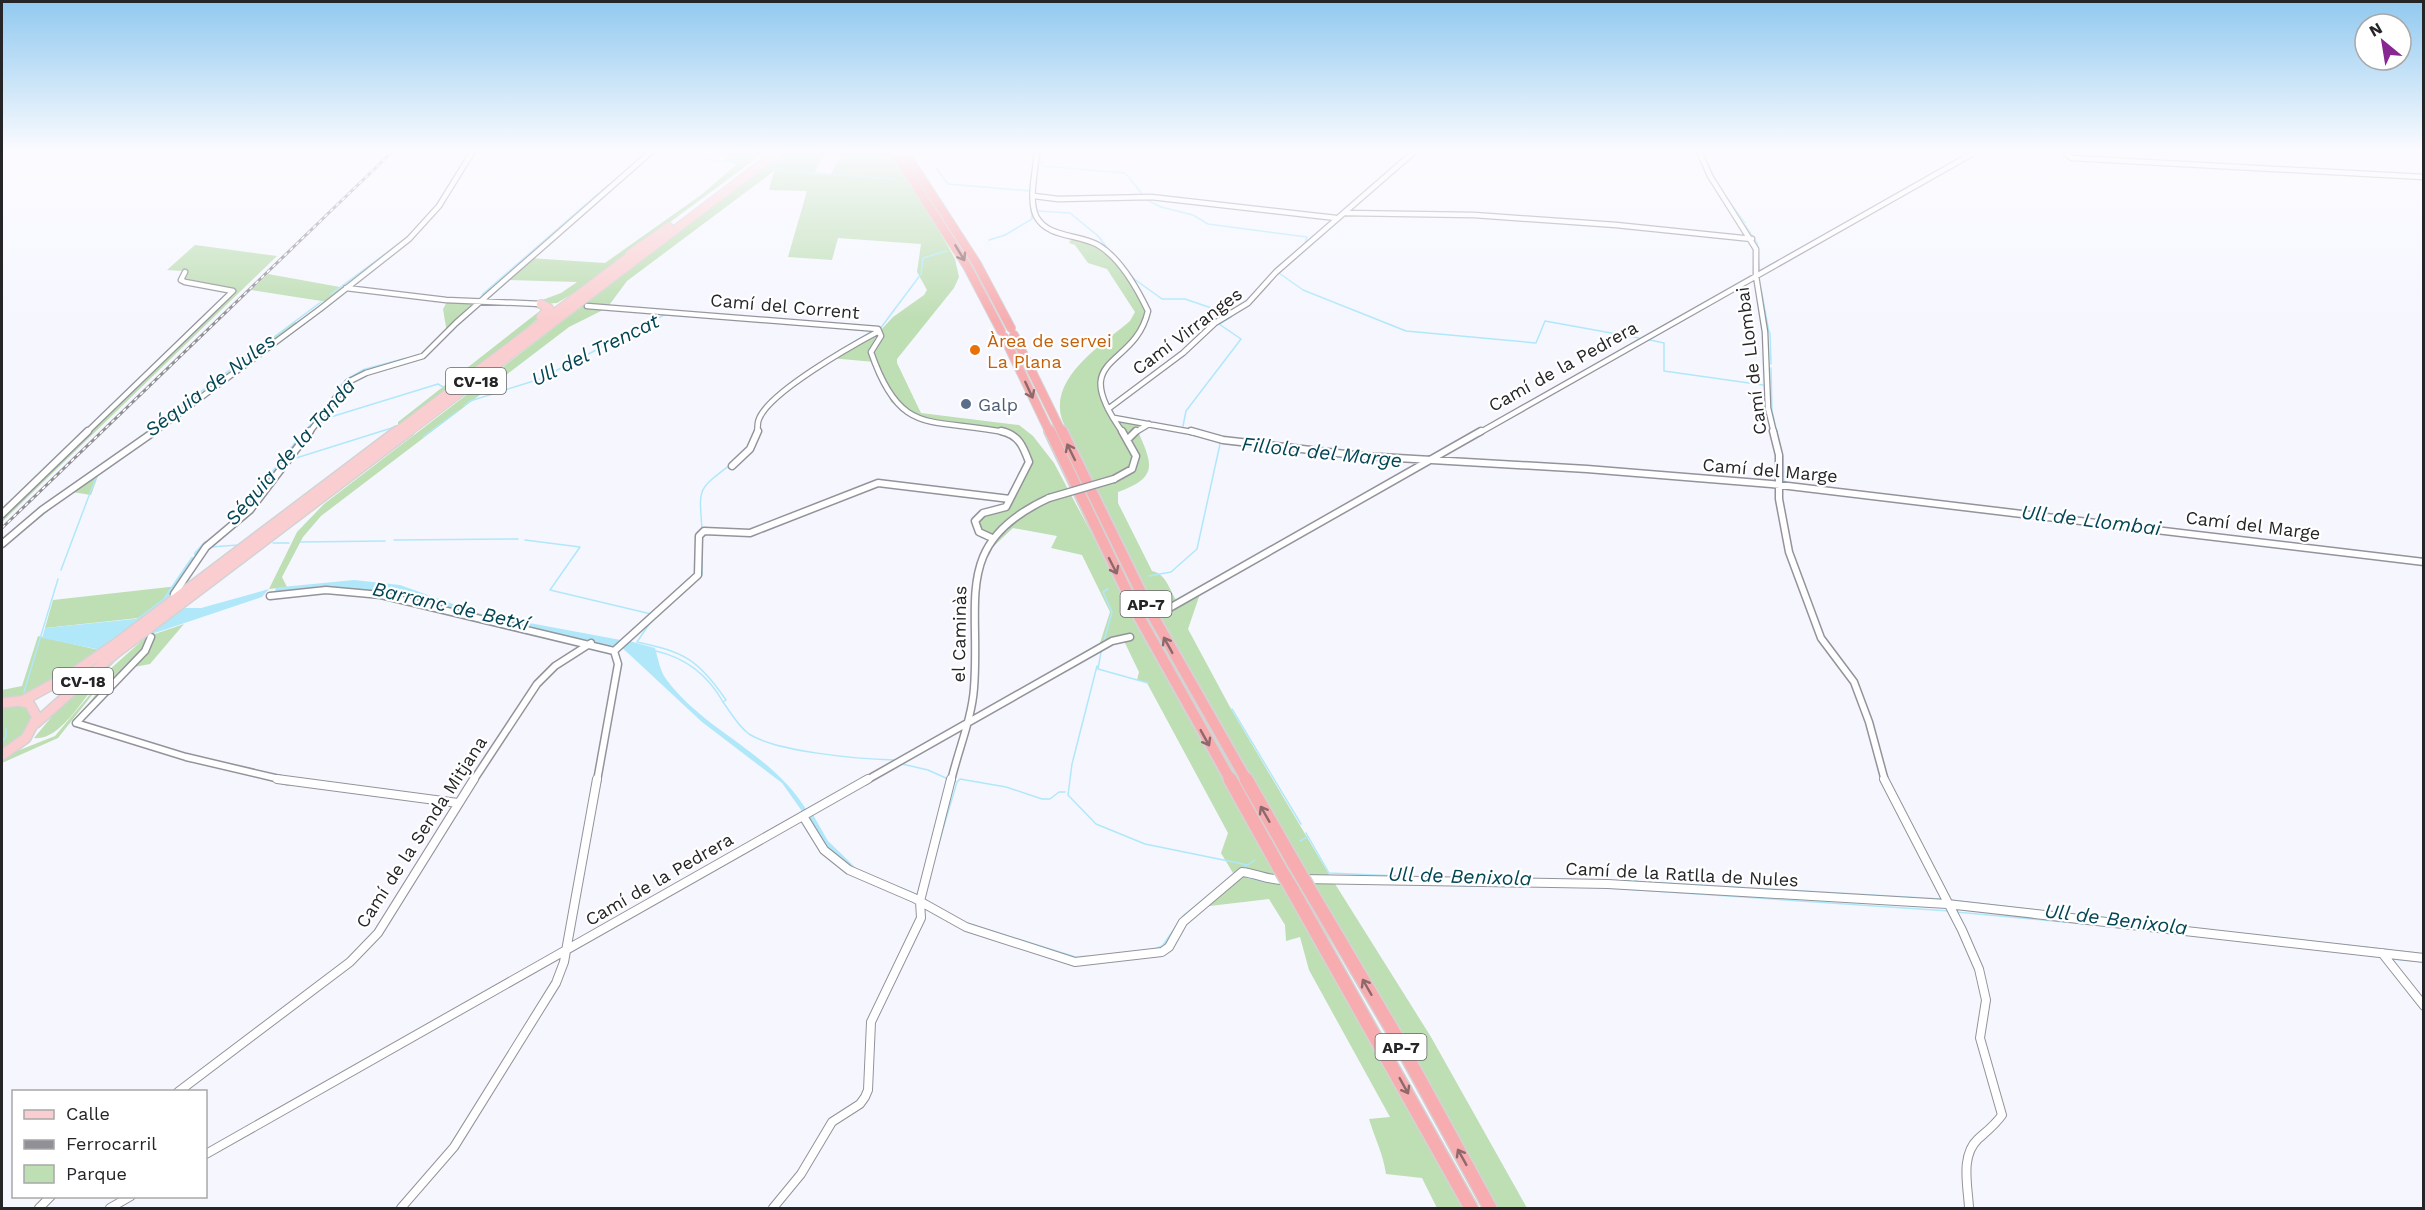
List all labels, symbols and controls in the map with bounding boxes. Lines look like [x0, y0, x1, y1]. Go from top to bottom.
north arrow [2353, 12, 2413, 72]
text: N [2366, 18, 2386, 41]
one-way arrow [954, 244, 966, 261]
street label: Camí Virranges [1128, 283, 1246, 379]
street label: Camí de Llombai [1732, 286, 1770, 436]
street label: Camí del Corrent [709, 289, 861, 323]
water label: Ull del Trencat [527, 308, 664, 391]
street label: Camí de la Pedrera [1485, 316, 1641, 416]
water label: Séquia de Nules [140, 328, 280, 442]
place label: Àrea de servei La Plana [987, 330, 1112, 372]
marker: Àrea de servei La Plana [968, 343, 982, 357]
road number: CV-18 [446, 368, 506, 394]
water label: Séquia de la Tanda [220, 374, 360, 530]
one-way arrow [1024, 381, 1036, 399]
place label: Galp [978, 394, 1018, 415]
marker: Galp [959, 397, 973, 411]
water label: Fillola del Marge [1241, 432, 1403, 472]
one-way arrow [1065, 444, 1076, 462]
street label: Camí del Marge [1702, 454, 1838, 486]
water label: Ull de Llombai [2020, 500, 2163, 541]
street label: Camí del Marge [2184, 506, 2322, 544]
one-way arrow [1108, 557, 1119, 575]
water label: Barranc de Betxí [370, 576, 534, 636]
street label: el Caminàs [948, 585, 970, 683]
road number: AP-7 [1120, 591, 1172, 617]
one-way arrow [1162, 637, 1174, 654]
road number: CV-18 [53, 668, 113, 694]
one-way arrow [1199, 729, 1211, 746]
street label: Camí de la Senda Mitjana [351, 732, 491, 932]
one-way arrow [1259, 806, 1271, 823]
street label: Camí de la Pedrera [581, 828, 737, 930]
street label: Camí de la Ratlla de Nules [1565, 857, 1799, 891]
water label: Ull de Benixola [1388, 861, 1532, 891]
water label: Ull de Benixola [2043, 898, 2189, 940]
one-way arrow [1360, 979, 1372, 996]
road number: AP-7 [1376, 1034, 1426, 1060]
one-way arrow [1398, 1077, 1410, 1094]
legend [12, 1090, 207, 1198]
text: Calle [66, 1103, 110, 1124]
text: Ferrocarril [66, 1133, 157, 1154]
one-way arrow [1456, 1149, 1468, 1166]
text: Parque [66, 1163, 127, 1184]

